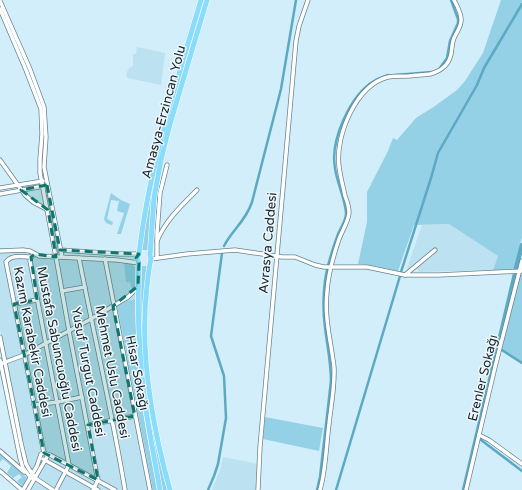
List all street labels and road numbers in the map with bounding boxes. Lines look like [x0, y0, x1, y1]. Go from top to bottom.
street label: Amasya-Erzincan Yolu [139, 44, 189, 180]
street label: Avrasya Caddesi [256, 192, 280, 294]
street label: Kazım Karabekir Caddesi [10, 265, 54, 419]
street label: Mustafa Sabuncuoğlu Caddesi [33, 265, 85, 453]
street label: Mehmet Uslu Caddesi [91, 304, 133, 440]
street label: Yusuf Turgut Caddesi [68, 306, 108, 438]
street label: Erenler Sokağı [464, 333, 502, 423]
street label: Hisar Sokağı [122, 334, 152, 412]

